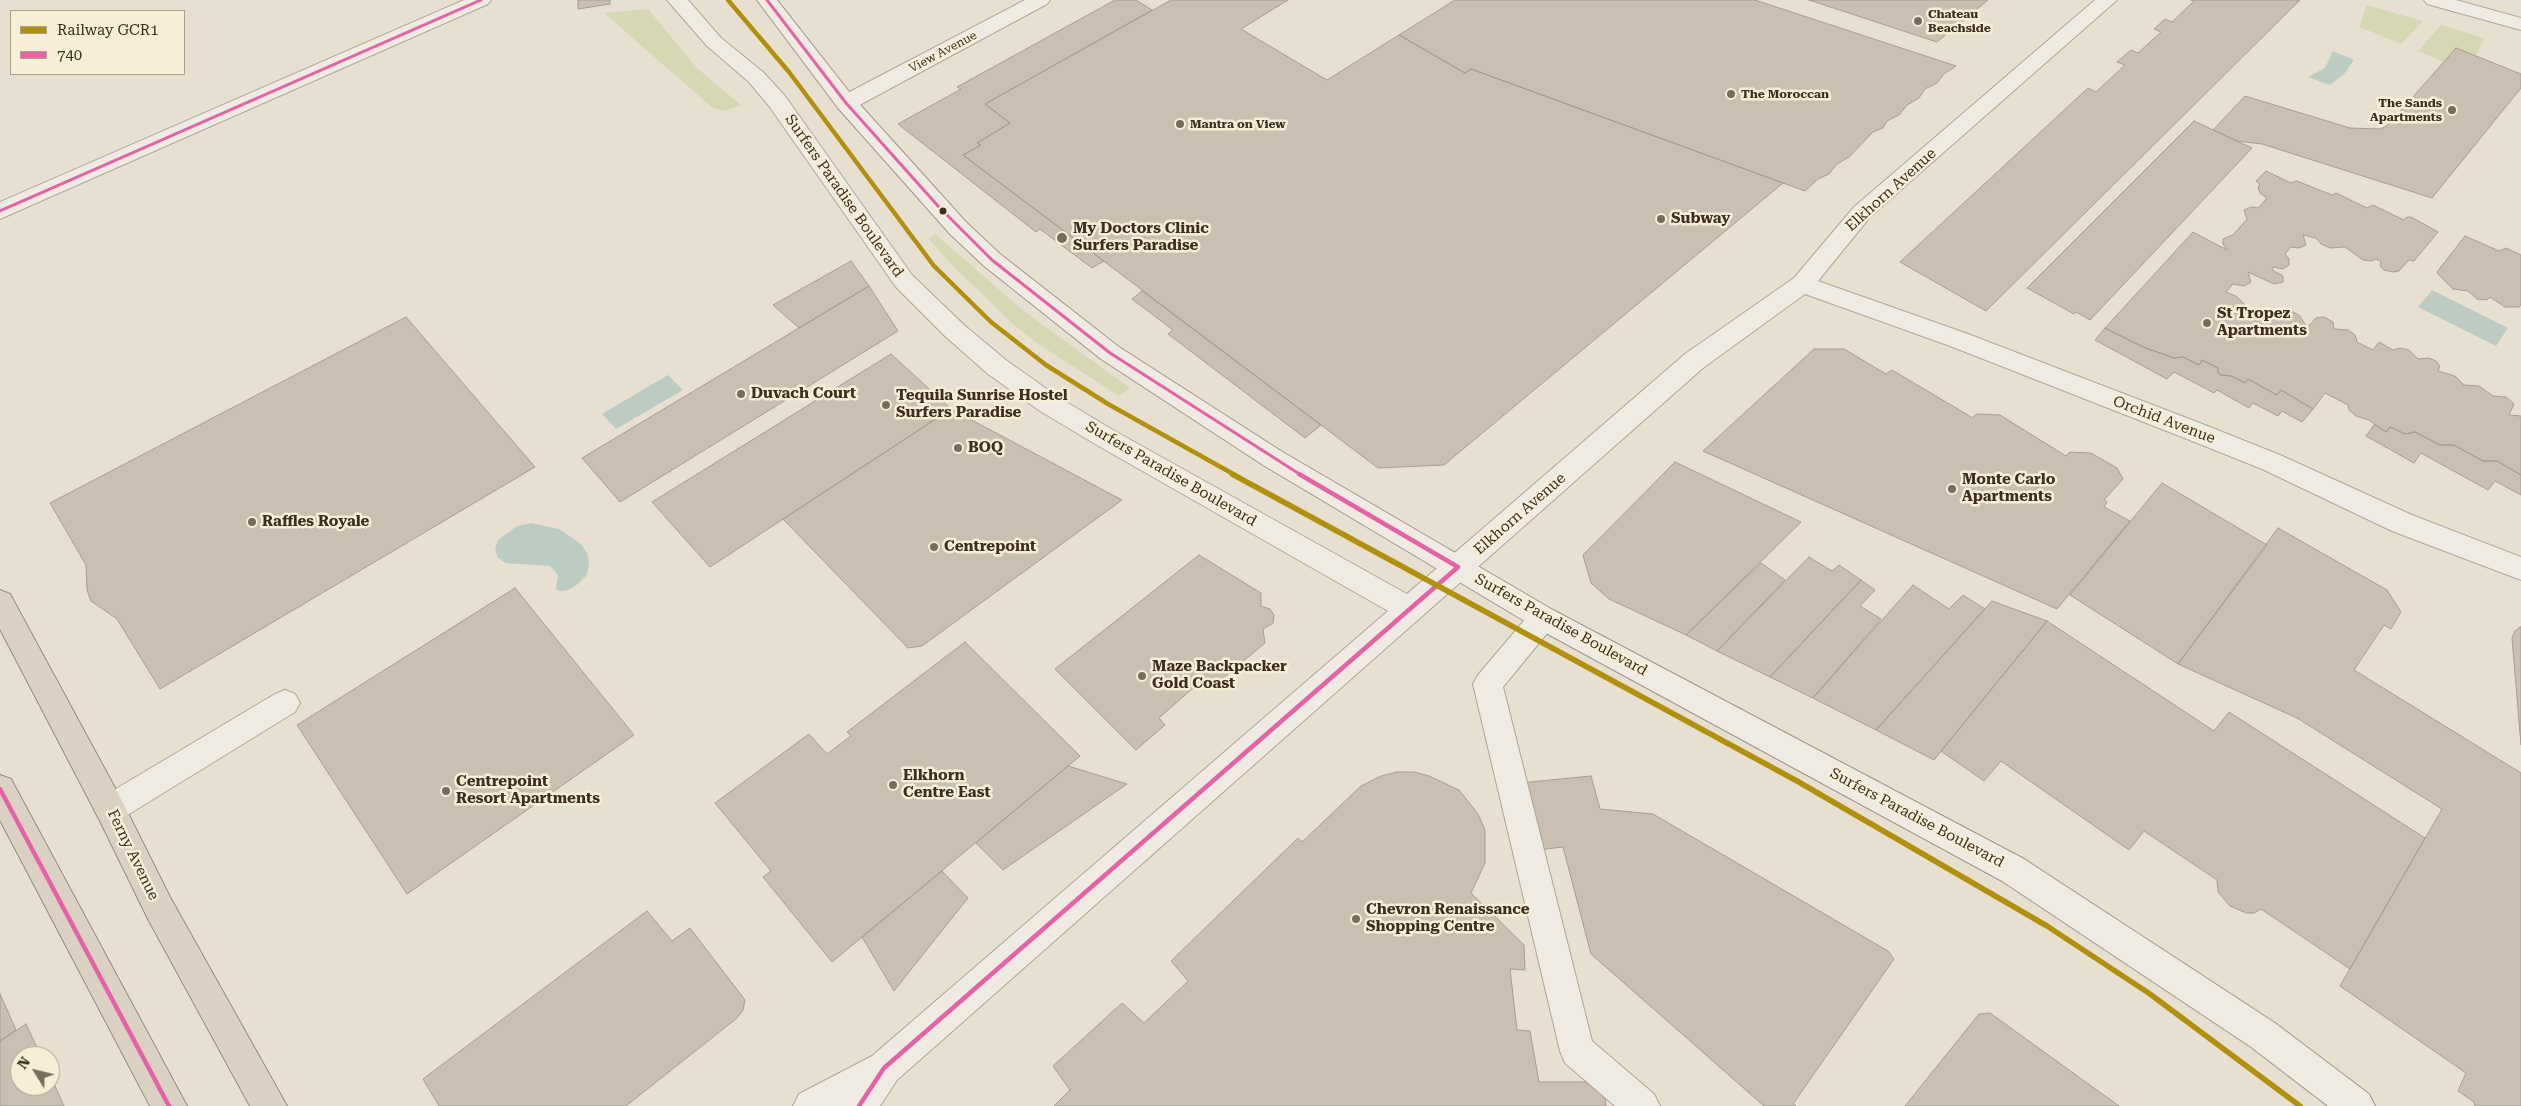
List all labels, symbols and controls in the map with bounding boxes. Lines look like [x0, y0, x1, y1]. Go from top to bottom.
place label: Chateau Beachside [1928, 7, 1991, 35]
legend [10, 10, 185, 75]
marker: Chateau Beachside [1912, 15, 1924, 27]
text: Railway GCR1 [57, 21, 159, 39]
street label: View Avenue [907, 28, 979, 76]
text: 740 [57, 46, 82, 64]
place label: The Moroccan [1741, 87, 1829, 101]
marker: The Moroccan [1725, 88, 1737, 100]
place label: The Sands Apartments [2370, 96, 2442, 124]
marker: The Sands Apartments [2446, 104, 2458, 116]
street label: Surfers Paradise Boulevard [781, 111, 907, 281]
place label: Mantra on View [1190, 117, 1286, 131]
marker: Mantra on View [1174, 118, 1186, 130]
street label: Elkhorn Avenue [1842, 145, 1940, 235]
unlabelled marker [938, 206, 948, 216]
place label: Subway [1671, 210, 1730, 228]
marker: Subway [1655, 213, 1667, 225]
place label: My Doctors Clinic Surfers Paradise [1073, 220, 1209, 255]
marker: My Doctors Clinic Surfers Paradise [1055, 231, 1069, 245]
place label: St Tropez Apartments [2217, 305, 2307, 340]
marker: St Tropez Apartments [2201, 317, 2213, 329]
place label: Duvach Court [751, 385, 856, 403]
place label: Tequila Sunrise Hostel Surfers Paradise [896, 387, 1068, 422]
marker: Duvach Court [735, 388, 747, 400]
street label: Orchid Avenue [2110, 392, 2218, 448]
marker: Tequila Sunrise Hostel Surfers Paradise [880, 399, 892, 411]
street label: Surfers Paradise Boulevard [1082, 418, 1260, 530]
place label: BOQ [968, 439, 1003, 457]
marker: BOQ [952, 442, 964, 454]
street label: Elkhorn Avenue [1470, 469, 1570, 559]
place label: Monte Carlo Apartments [1962, 471, 2055, 506]
marker: Monte Carlo Apartments [1946, 483, 1958, 495]
place label: Raffles Royale [262, 513, 369, 531]
marker: Raffles Royale [246, 516, 258, 528]
place label: Centrepoint [944, 538, 1036, 556]
marker: Centrepoint [928, 541, 940, 553]
street label: Surfers Paradise Boulevard [1472, 570, 1650, 680]
place label: Maze Backpacker Gold Coast [1152, 658, 1287, 693]
marker: Maze Backpacker Gold Coast [1136, 670, 1148, 682]
street label: Surfers Paradise Boulevard [1827, 764, 2007, 872]
place label: Elkhorn Centre East [903, 767, 991, 802]
place label: Centrepoint Resort Apartments [456, 773, 600, 808]
marker: Elkhorn Centre East [887, 779, 899, 791]
marker: Centrepoint Resort Apartments [440, 785, 452, 797]
street label: Ferny Avenue [103, 807, 163, 903]
place label: Chevron Renaissance Shopping Centre [1366, 901, 1530, 936]
marker: Chevron Renaissance Shopping Centre [1350, 913, 1362, 925]
north arrow [10, 1046, 60, 1096]
text: N [14, 1054, 33, 1072]

